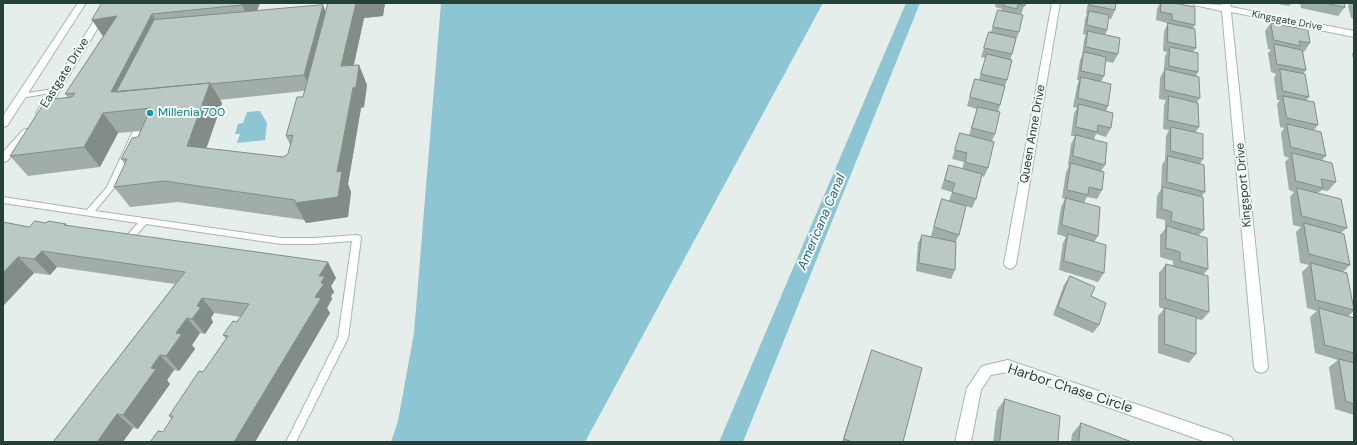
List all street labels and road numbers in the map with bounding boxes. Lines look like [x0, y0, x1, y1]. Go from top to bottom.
street label: Kingsgate Drive [1251, 8, 1323, 34]
street label: Eastgate Drive [38, 35, 92, 111]
street label: Queen Anne Drive [1017, 83, 1049, 185]
street label: Kingsport Drive [1233, 142, 1255, 228]
street label: Harbor Chase Circle [1006, 361, 1134, 417]

